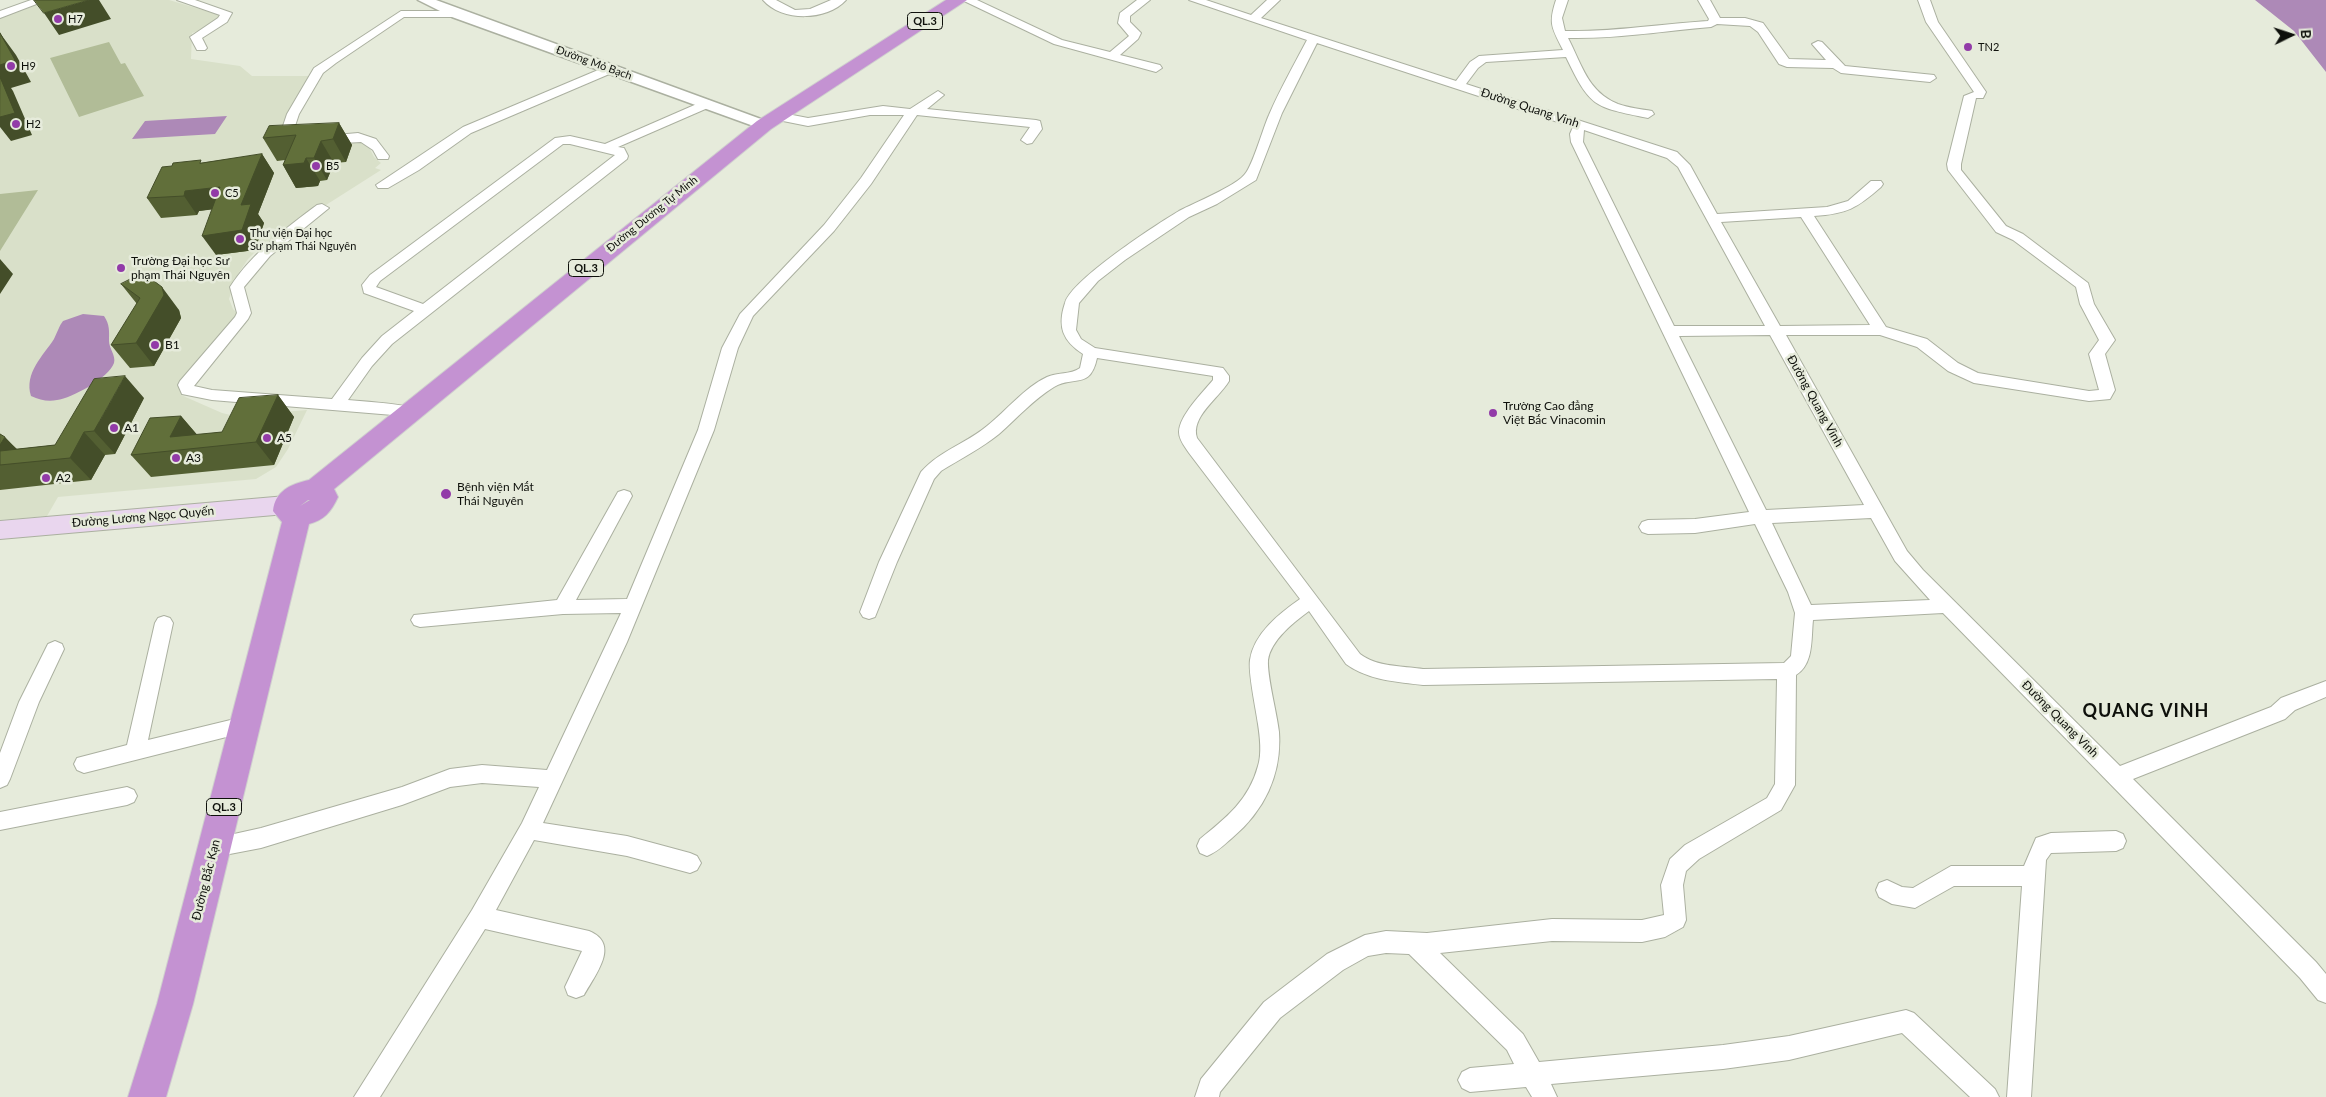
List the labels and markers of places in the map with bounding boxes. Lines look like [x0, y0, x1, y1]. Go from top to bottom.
place label: H7 [68, 12, 83, 26]
marker: H7 [52, 13, 64, 25]
place label: TN2 [1978, 40, 1999, 54]
marker: TN2 [1962, 41, 1974, 53]
place label: H9 [21, 59, 36, 73]
marker: H9 [5, 60, 17, 72]
place label: H2 [26, 117, 41, 131]
marker: H2 [10, 118, 22, 130]
place label: B5 [326, 159, 339, 173]
marker: B5 [310, 160, 322, 172]
place label: C5 [225, 186, 239, 200]
marker: C5 [209, 187, 221, 199]
place label: Thư viện Đại học Sư phạm Thái Nguyên [250, 226, 356, 252]
marker: Thư viện Đại học Sư phạm Thái Nguyên [234, 233, 246, 245]
place label: Trường Đại học Sư phạm Thái Nguyên [131, 254, 230, 282]
marker: Trường Đại học Sư phạm Thái Nguyên [115, 262, 127, 274]
place label: B1 [165, 338, 180, 352]
marker: B1 [149, 339, 161, 351]
place label: Trường Cao đẳng Việt Bắc Vinacomin [1503, 399, 1606, 427]
marker: Trường Cao đẳng Việt Bắc Vinacomin [1487, 407, 1499, 419]
place label: A1 [124, 421, 139, 435]
marker: A1 [108, 422, 120, 434]
place label: A5 [277, 431, 292, 445]
marker: A5 [261, 432, 273, 444]
place label: A3 [186, 451, 201, 465]
marker: A3 [170, 452, 182, 464]
place label: A2 [56, 471, 71, 485]
marker: A2 [40, 472, 52, 484]
place label: Bệnh viện Mắt Thái Nguyên [457, 480, 534, 508]
marker: Bệnh viện Mắt Thái Nguyên [439, 487, 453, 501]

